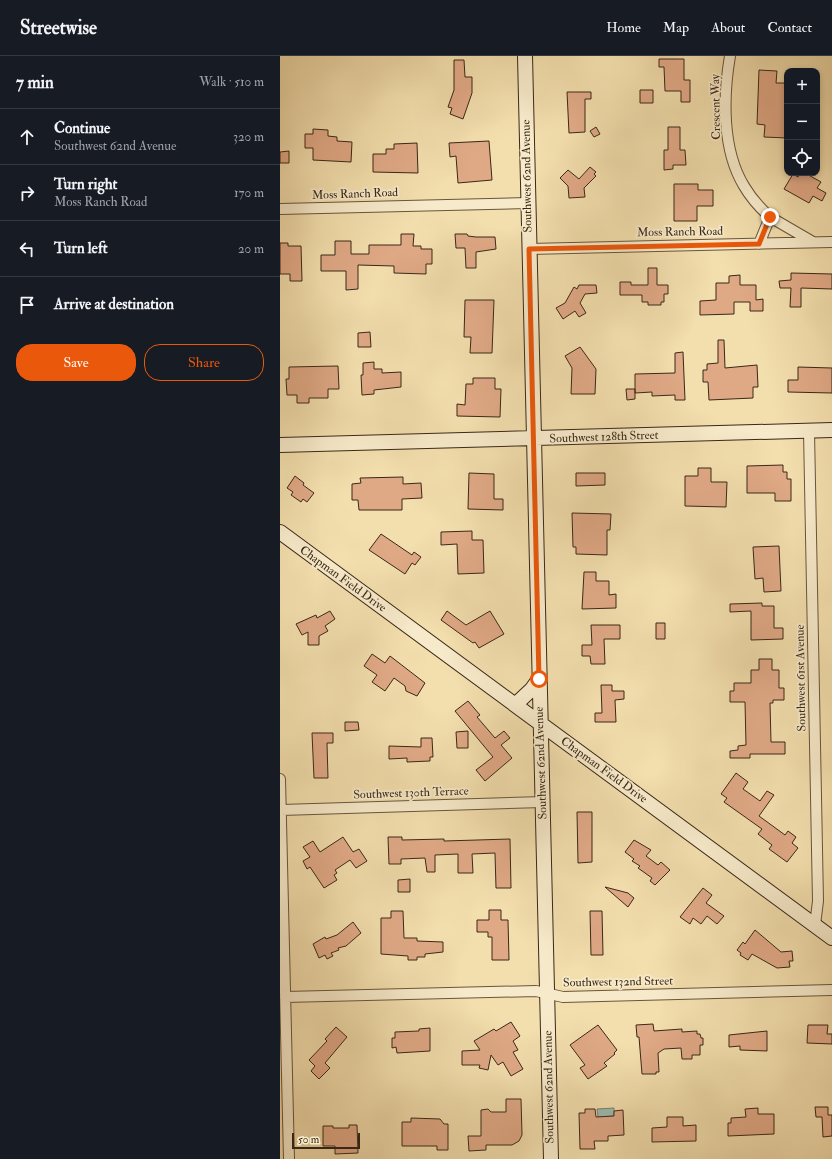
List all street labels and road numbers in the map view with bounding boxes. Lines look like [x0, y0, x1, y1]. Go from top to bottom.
street label: Crescent Way [708, 73, 724, 140]
street label: Southwest 62nd Avenue [519, 119, 535, 233]
street label: Moss Ranch Road [312, 185, 398, 203]
street label: Moss Ranch Road [637, 224, 723, 240]
street label: Southwest 128th Street [549, 428, 659, 446]
street label: Chapman Field Drive [297, 542, 389, 616]
street label: Southwest 61st Avenue [793, 624, 809, 732]
street label: Southwest 62nd Avenue [532, 706, 550, 820]
street label: Chapman Field Drive [558, 733, 650, 807]
street label: Southwest 130th Terrace [353, 783, 469, 803]
street label: Southwest 132nd Street [563, 974, 673, 990]
street label: Southwest 62nd Avenue [541, 1030, 557, 1144]

